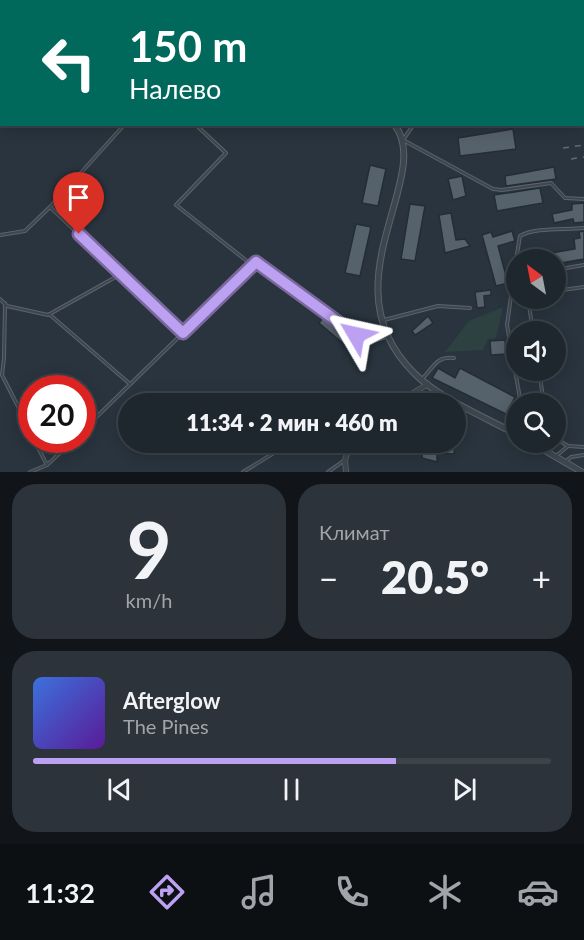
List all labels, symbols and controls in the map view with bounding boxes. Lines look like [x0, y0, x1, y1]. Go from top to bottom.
text: 150 m [129, 21, 247, 71]
icon: left [30, 24, 108, 102]
text: Налево [129, 72, 221, 105]
pin [53, 172, 104, 234]
icon: arrive [62, 181, 95, 214]
north arrow [506, 249, 566, 309]
map controls [506, 249, 566, 453]
position arrow [324, 303, 388, 367]
button: sound [506, 321, 566, 381]
speed limit sign: 20 [18, 375, 96, 453]
button: search [506, 393, 566, 453]
text: 11:34 · 2 мин · 460 m [186, 409, 398, 436]
text: 9 [126, 502, 172, 596]
text: Климат [319, 520, 390, 544]
text: 20.5° [381, 550, 489, 604]
text: − [319, 558, 338, 598]
text: + [532, 558, 551, 598]
text: km/h [126, 588, 172, 612]
text: Afterglow [123, 687, 220, 714]
text: The Pines [123, 714, 209, 738]
icon: previous [103, 773, 136, 806]
icon: pause [275, 773, 308, 806]
icon: next [448, 773, 481, 806]
icon: directions [146, 871, 188, 913]
icon: music [238, 871, 280, 913]
icon: phone [331, 871, 373, 913]
icon: climate [424, 871, 466, 913]
icon: car [517, 871, 559, 913]
text: 11:32 [25, 876, 95, 909]

